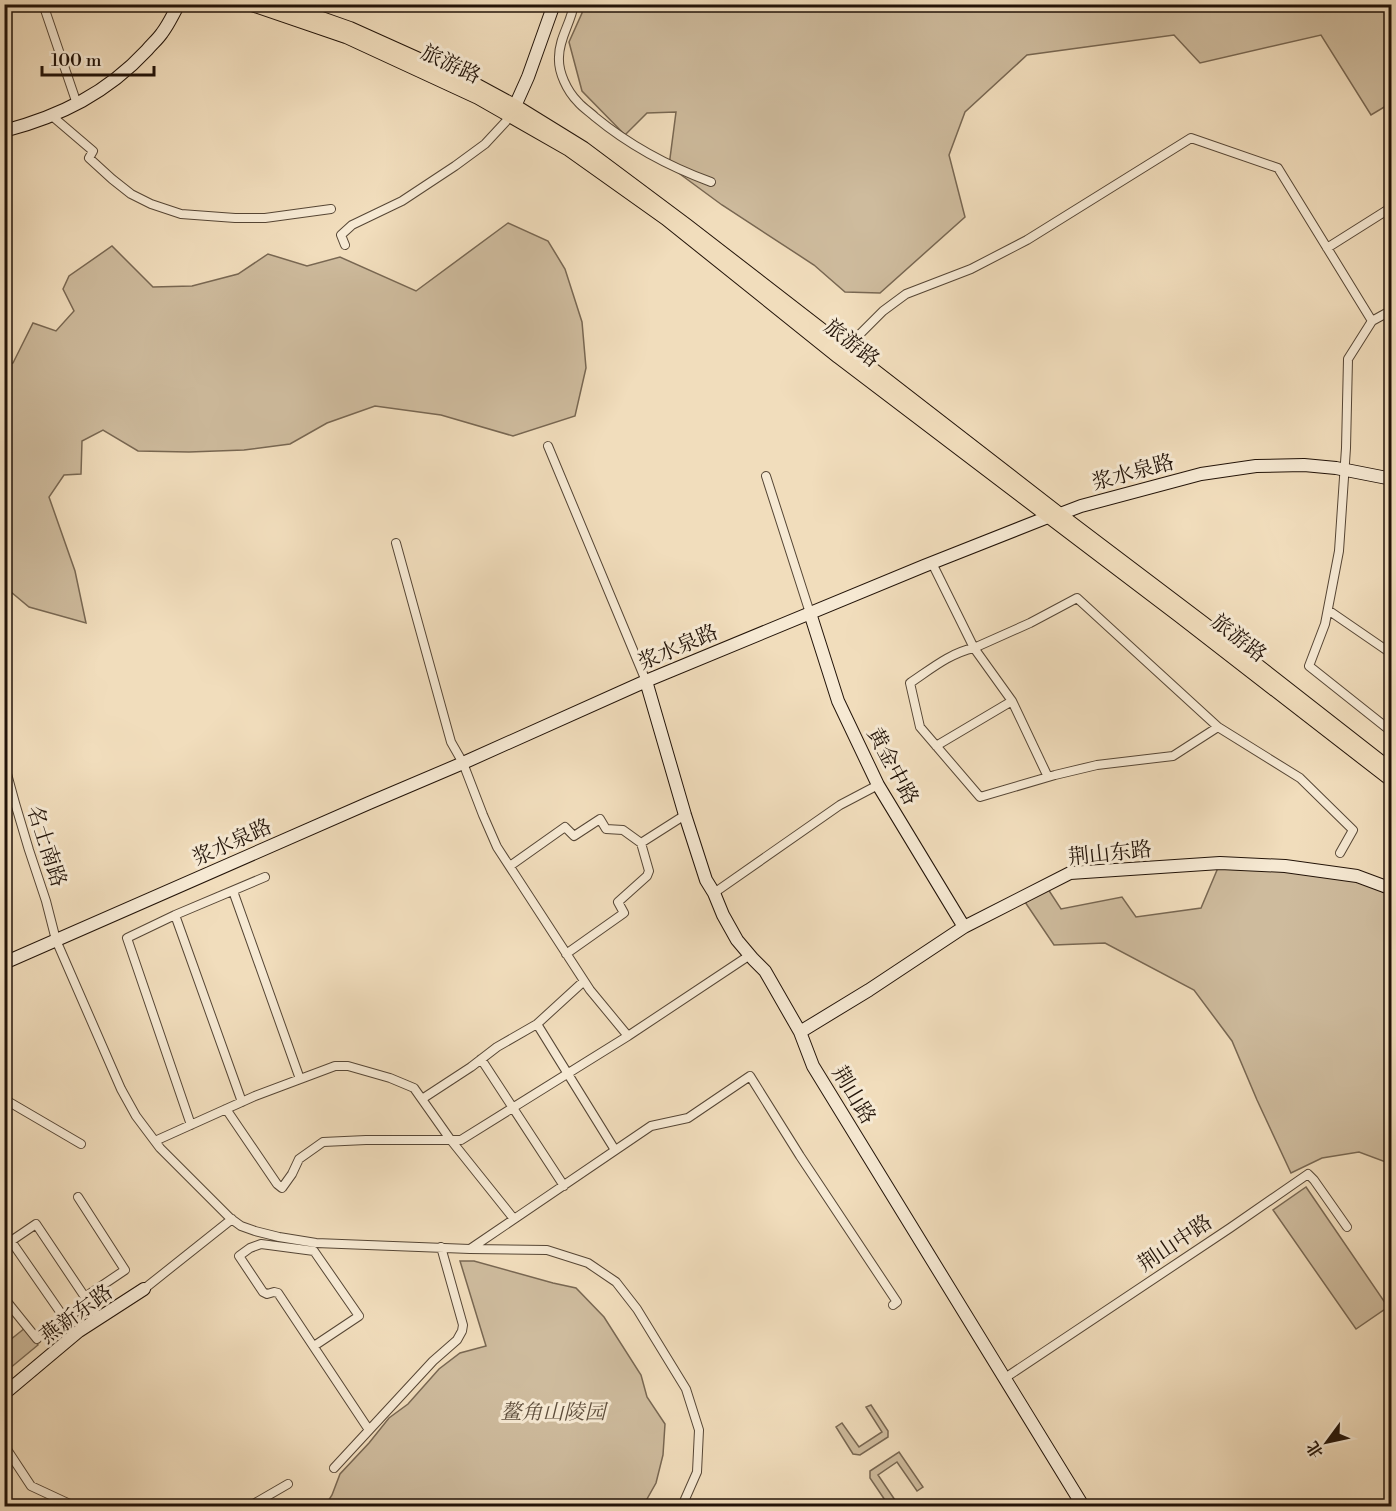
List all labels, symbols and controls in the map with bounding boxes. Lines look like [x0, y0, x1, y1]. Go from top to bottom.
scale bar [42, 39, 154, 77]
street label: 旅游路 [417, 40, 485, 90]
text: 100 m [51, 49, 102, 72]
street label: 旅游路 [819, 314, 884, 373]
street label: 浆水泉路 [1089, 450, 1177, 496]
street label: 旅游路 [1206, 609, 1271, 668]
street label: 浆水泉路 [635, 620, 722, 676]
street label: 黄金中路 [861, 723, 923, 810]
street label: 名士南路 [21, 802, 71, 890]
street label: 浆水泉路 [189, 814, 276, 872]
street label: 荆山东路 [1067, 837, 1153, 871]
street label: 荆山路 [826, 1062, 881, 1129]
street label: 荆山中路 [1133, 1210, 1218, 1278]
street label: 燕新东路 [35, 1280, 118, 1350]
park label: 鳌角山陵园 [501, 1400, 608, 1426]
north arrow [1297, 1412, 1357, 1472]
text: 北 [1303, 1437, 1328, 1462]

